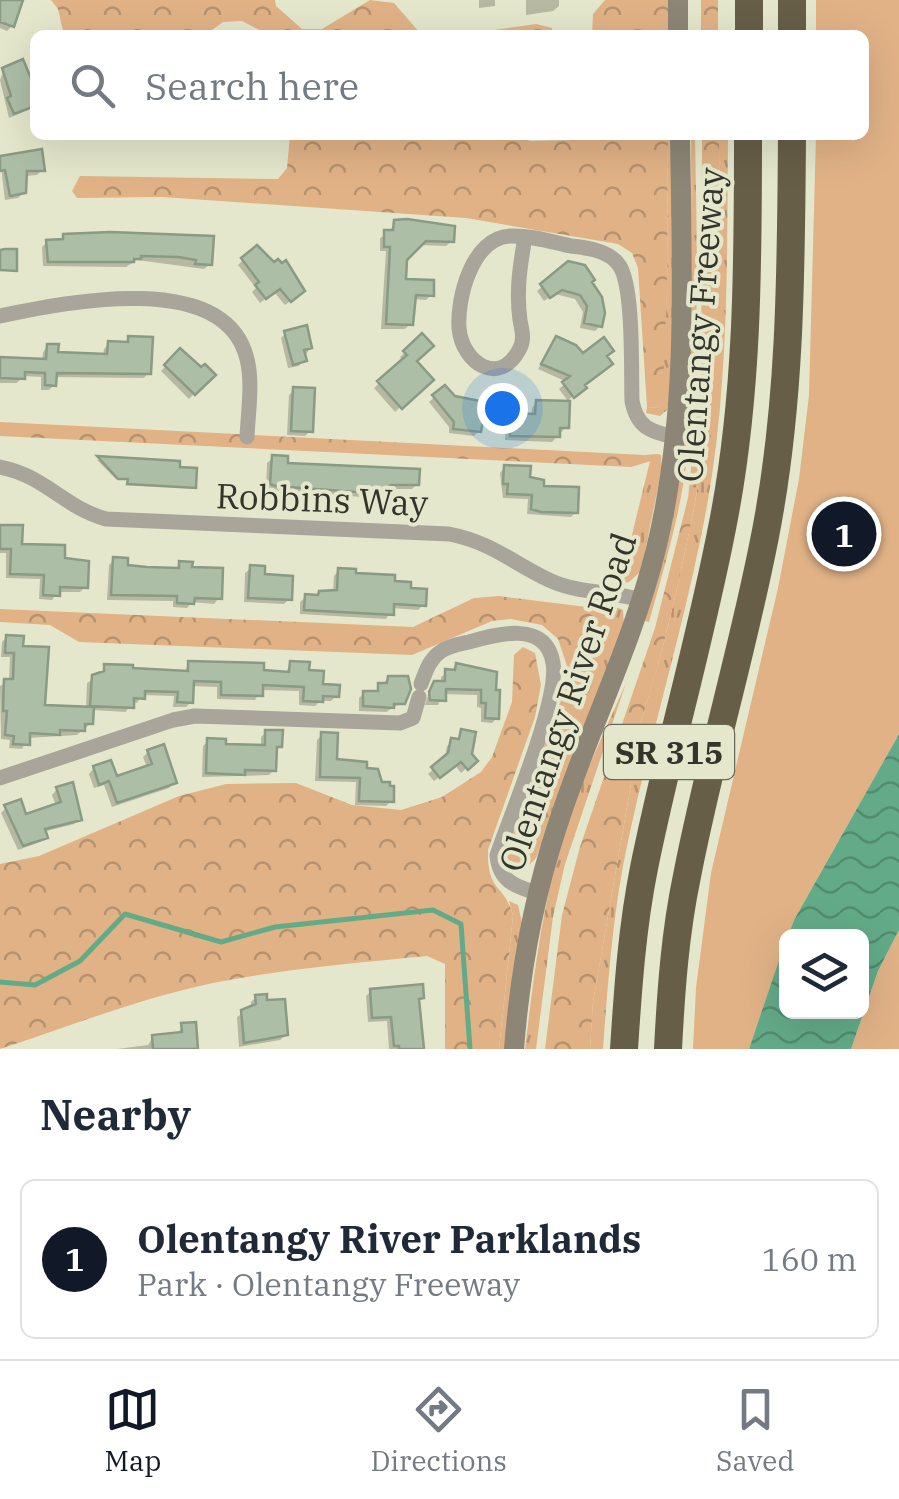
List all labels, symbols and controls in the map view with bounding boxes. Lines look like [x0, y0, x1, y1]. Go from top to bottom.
search box [30, 30, 869, 140]
icon: search [65, 58, 120, 113]
text: Search here [145, 61, 359, 110]
street label: Olentangy Freeway [666, 166, 734, 484]
your location [477, 383, 528, 434]
street label: Robbins Way [215, 472, 429, 526]
pin: 1 [812, 496, 876, 572]
street label: Olentangy River Road [487, 526, 647, 878]
road number: SR 315 [604, 725, 734, 779]
map controls [779, 929, 869, 1019]
button: layers [779, 929, 869, 1019]
text: Nearby [40, 1087, 191, 1142]
text: Olentangy River Parklands [137, 1214, 641, 1263]
text: 1 [65, 1238, 84, 1280]
text: 160 m [761, 1238, 857, 1280]
text: Park · Olentangy Freeway [137, 1263, 520, 1305]
tab: Map [105, 1382, 161, 1479]
tab: Directions [370, 1382, 507, 1479]
tab: Saved [716, 1382, 794, 1479]

